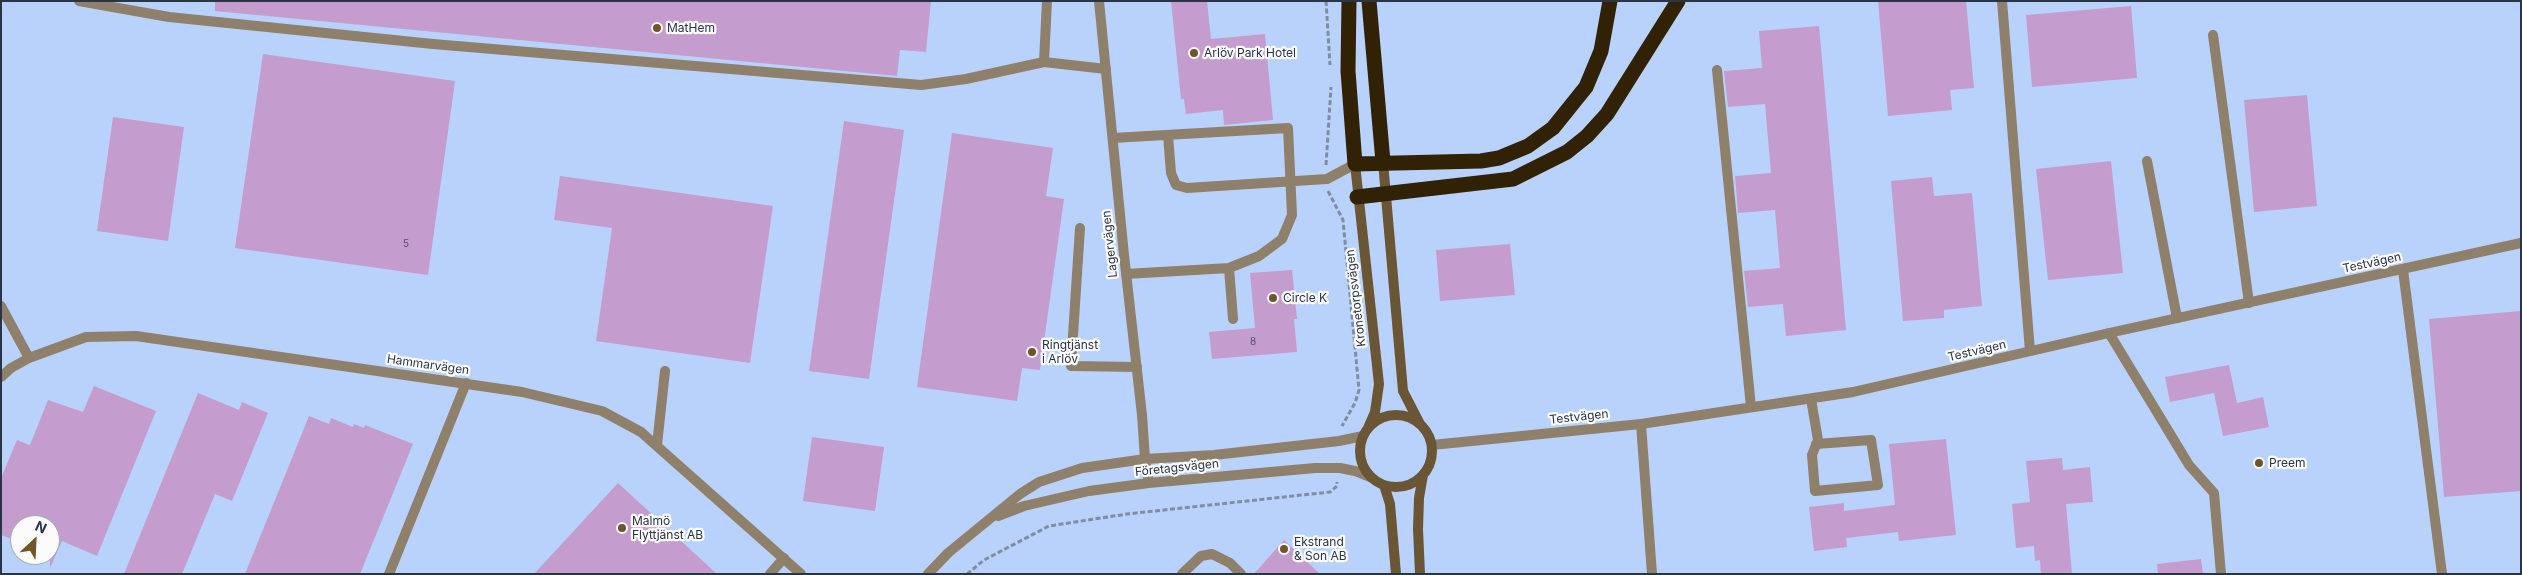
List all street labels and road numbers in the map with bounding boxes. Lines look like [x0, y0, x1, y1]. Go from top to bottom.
street label: Lagervägen [1099, 210, 1121, 278]
street label: Kronetorpsvägen [1343, 249, 1369, 347]
street label: Testvägen [2342, 250, 2402, 276]
street label: Testvägen [1947, 337, 2007, 365]
street label: Hammarvägen [386, 352, 470, 378]
street label: Testvägen [1549, 407, 1609, 427]
street label: Företagsvägen [1134, 456, 1220, 480]

